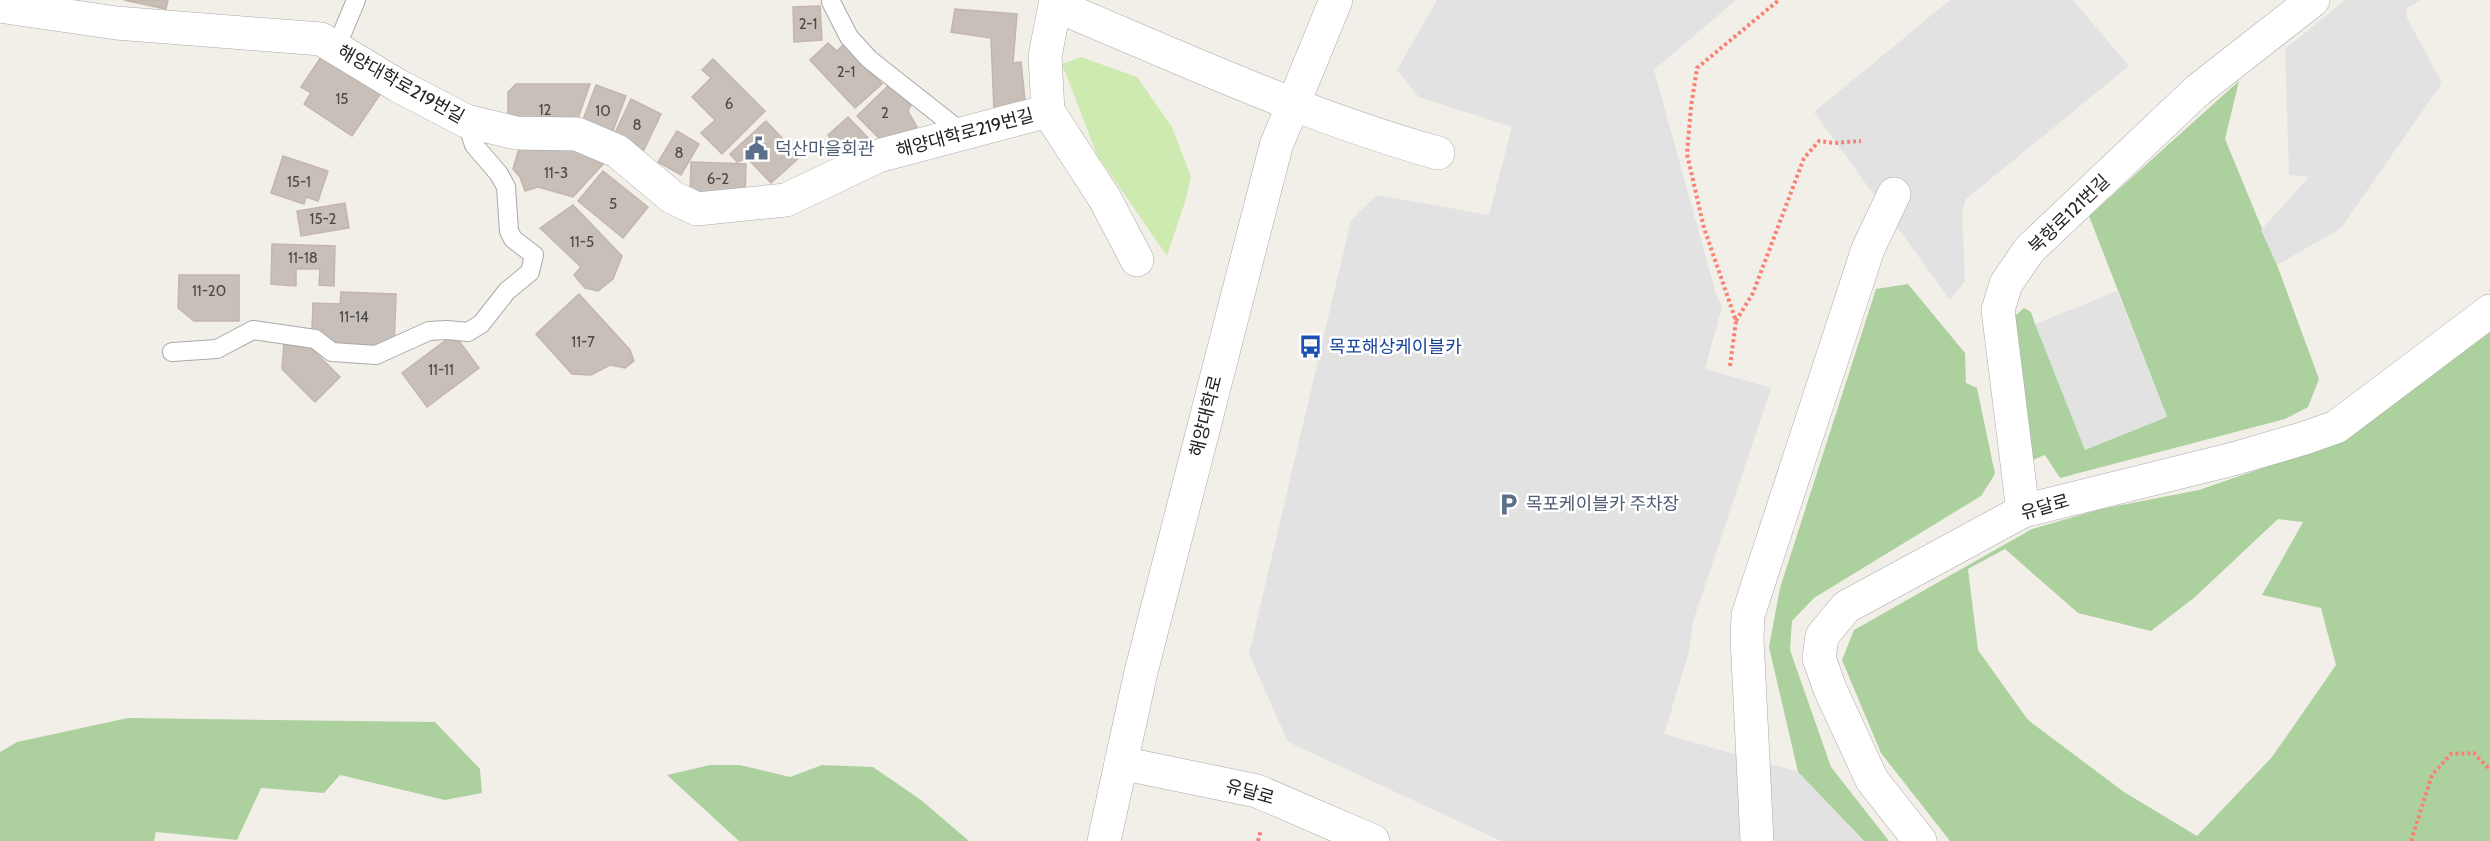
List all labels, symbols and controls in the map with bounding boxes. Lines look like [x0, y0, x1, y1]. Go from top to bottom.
house number: 2-1 [799, 15, 817, 33]
street label: 해양대학로219번길 [334, 40, 468, 128]
house number: 2-1 [837, 63, 855, 81]
house number: 15 [335, 90, 349, 108]
house number: 6 [725, 95, 733, 113]
house number: 12 [539, 101, 552, 119]
house number: 10 [595, 102, 611, 120]
house number: 2 [881, 104, 889, 122]
street label: 해양대학로219번길 [894, 104, 1036, 162]
house number: 8 [632, 116, 642, 134]
public building icon: 덕산마을회관 [744, 136, 770, 162]
place label: 덕산마을회관 [775, 138, 875, 160]
house number: 8 [674, 144, 684, 162]
house number: 11-3 [544, 164, 568, 182]
house number: 6-2 [707, 170, 729, 188]
street label: 북항로121번길 [2024, 170, 2114, 258]
house number: 15-1 [287, 173, 311, 191]
house number: 5 [609, 195, 617, 213]
house number: 15-2 [310, 210, 337, 228]
house number: 11-5 [570, 233, 594, 251]
house number: 11-18 [288, 249, 318, 267]
house number: 11-20 [192, 282, 226, 300]
house number: 11-14 [339, 308, 369, 326]
house number: 11-7 [571, 333, 595, 351]
bus stop icon: 목포해상케이블카 [1298, 334, 1324, 360]
place label: 목포해상케이블카 [1329, 336, 1462, 358]
house number: 11-11 [428, 361, 454, 379]
street label: 해양대학로 [1185, 373, 1227, 459]
street label: 유달로 [2018, 490, 2072, 524]
parking icon: 목포케이블카 주차장 [1495, 491, 1521, 517]
place label: 목포케이블카 주차장 [1526, 493, 1679, 515]
street label: 유달로 [1223, 775, 1277, 809]

